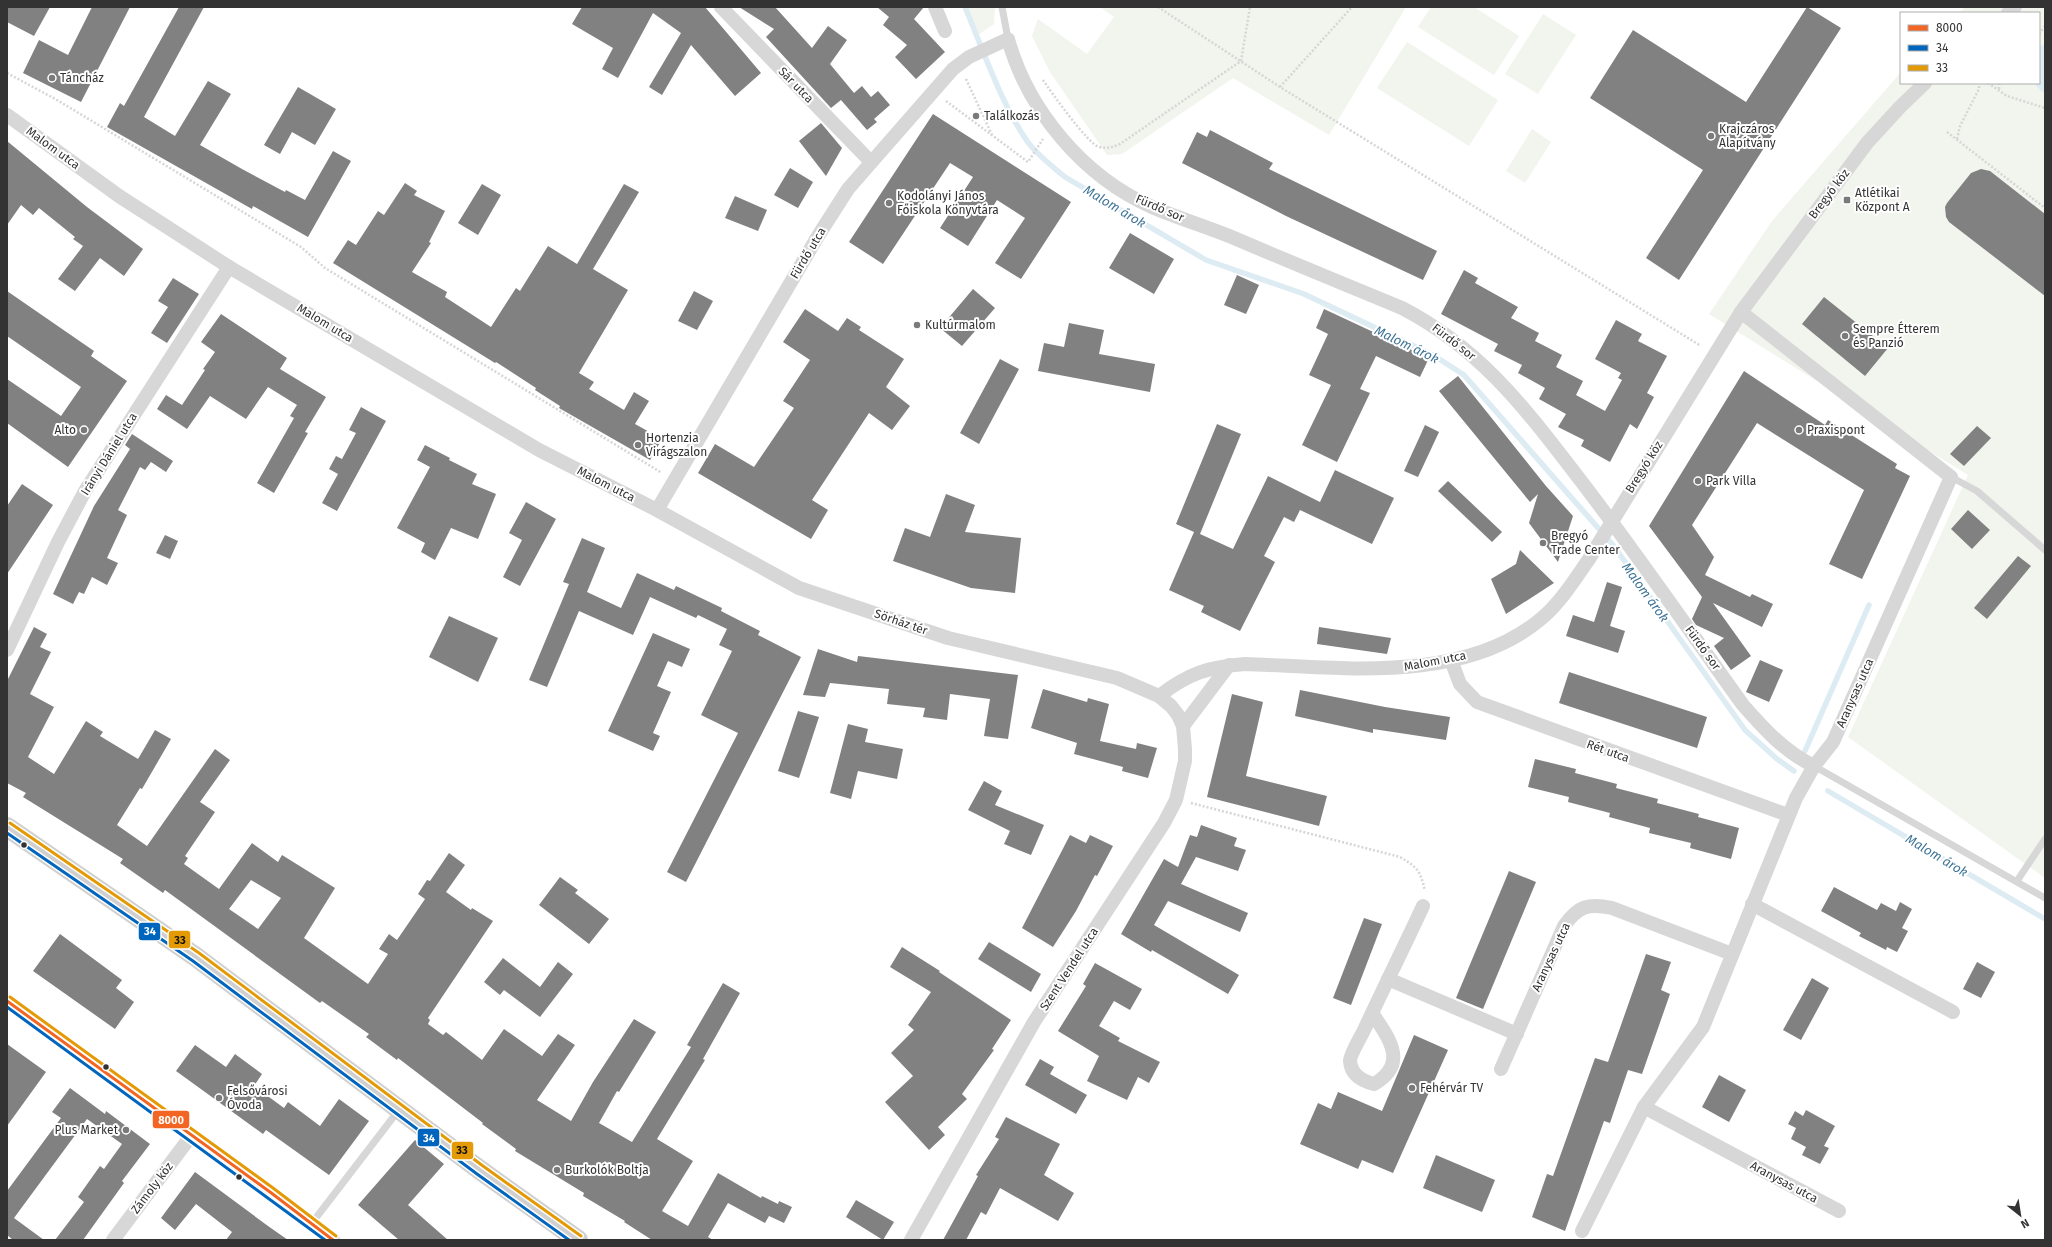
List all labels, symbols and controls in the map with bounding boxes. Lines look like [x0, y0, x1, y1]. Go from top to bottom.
legend [1900, 12, 2040, 84]
text: 8000 [1936, 21, 1963, 35]
text: 34 [1936, 41, 1949, 55]
text: 33 [1936, 61, 1948, 75]
street label: Sár utca [776, 64, 816, 106]
place label: Táncház [60, 71, 104, 85]
marker: Táncház [47, 73, 57, 83]
place label: Találkozás [984, 109, 1040, 123]
marker: Találkozás [971, 111, 981, 121]
place label: Krajczáros Alapítvány [1719, 122, 1776, 150]
street label: Malom utca [23, 124, 83, 172]
marker: Krajczáros Alapítvány [1706, 131, 1716, 141]
street label: Bregyó köz [1806, 166, 1852, 222]
water label: Malom árok [1081, 182, 1148, 231]
place label: Atlétikai Központ A [1855, 186, 1910, 214]
place label: Kodolányi János Főiskola Könyvtára [897, 189, 999, 217]
street label: Fürdő sor [1134, 192, 1187, 225]
marker: Atlétikai Központ A [1842, 195, 1852, 205]
marker: Kodolányi János Főiskola Könyvtára [884, 198, 894, 208]
street label: Fürdő utca [787, 225, 829, 281]
street label: Malom utca [294, 301, 356, 345]
place label: Kultúrmalom [925, 318, 996, 332]
marker: Kultúrmalom [912, 320, 922, 330]
street label: Fürdő sor [1429, 321, 1479, 364]
place label: Sempre Étterem és Panzió [1853, 321, 1940, 350]
water label: Malom árok [1372, 322, 1441, 366]
marker: Sempre Étterem és Panzió [1840, 331, 1850, 341]
street label: Irányi Dániel utca [78, 410, 140, 498]
place label: Alto [54, 423, 76, 437]
place label: Praxispont [1807, 423, 1865, 437]
marker: Alto [79, 425, 89, 435]
marker: Praxispont [1794, 425, 1804, 435]
place label: Hortenzia Virágszalon [646, 431, 707, 459]
street label: Bregyó köz [1623, 438, 1665, 496]
marker: Hortenzia Virágszalon [633, 440, 643, 450]
street label: Malom utca [575, 463, 637, 505]
place label: Park Villa [1706, 474, 1756, 488]
marker: Park Villa [1693, 476, 1703, 486]
place label: Bregyó Trade Center [1551, 529, 1620, 557]
marker: Bregyó Trade Center [1538, 538, 1548, 548]
water label: Malom árok [1619, 560, 1672, 625]
street label: Sörház tér [872, 606, 930, 638]
street label: Fürdő sor [1682, 623, 1724, 673]
street label: Malom utca [1403, 648, 1467, 674]
street label: Aranysas utca [1833, 656, 1877, 730]
street label: Rét utca [1585, 737, 1631, 765]
water label: Malom árok [1903, 831, 1970, 880]
unlabelled marker [19, 840, 29, 850]
street label: Aranysas utca [1529, 920, 1573, 994]
line badge: 34 [138, 922, 161, 941]
text: 34 [143, 925, 156, 938]
street label: Szent Vendel utca [1037, 925, 1101, 1013]
line badge: 33 [168, 930, 191, 949]
text: 33 [173, 934, 186, 947]
unlabelled marker [101, 1062, 111, 1072]
place label: Fehérvár TV [1420, 1081, 1483, 1095]
marker: Fehérvár TV [1407, 1083, 1417, 1093]
place label: Felsővárosi Óvoda [227, 1084, 288, 1112]
marker: Felsővárosi Óvoda [214, 1093, 224, 1103]
line badge: 8000 [152, 1110, 190, 1129]
text: 8000 [158, 1114, 184, 1127]
place label: Plus Market [54, 1123, 119, 1137]
marker: Plus Market [121, 1125, 131, 1135]
line badge: 34 [417, 1128, 440, 1147]
text: 34 [422, 1132, 435, 1145]
line badge: 33 [451, 1141, 474, 1160]
text: 33 [455, 1144, 468, 1157]
street label: Aranysas utca [1748, 1158, 1820, 1206]
street label: Zámoly köz [128, 1160, 176, 1216]
place label: Burkolók Boltja [565, 1163, 649, 1177]
marker: Burkolók Boltja [552, 1165, 562, 1175]
unlabelled marker [234, 1172, 244, 1182]
north arrow [2000, 1195, 2040, 1235]
text: N [2018, 1216, 2031, 1231]

